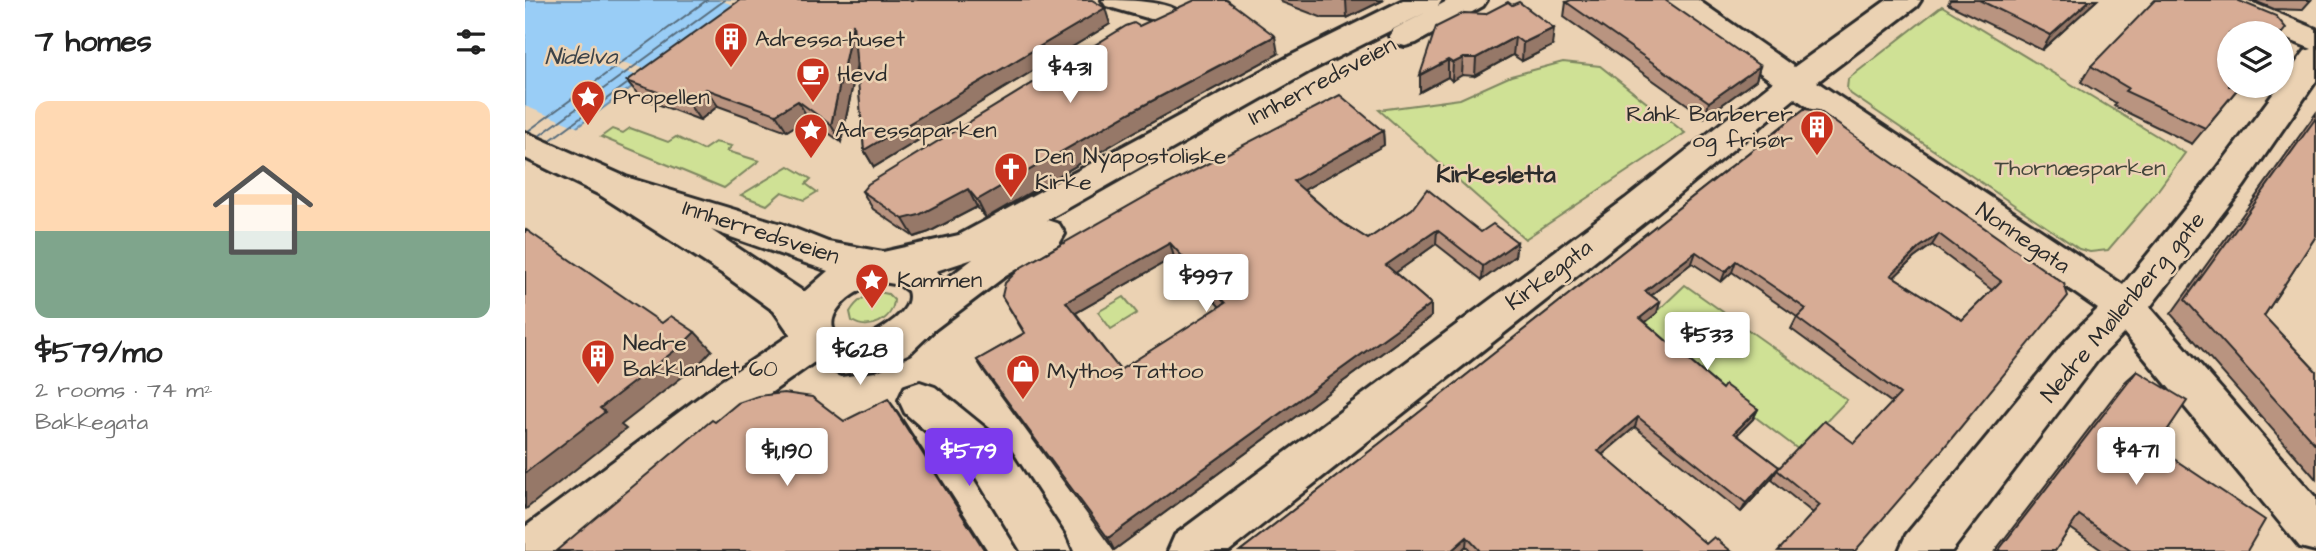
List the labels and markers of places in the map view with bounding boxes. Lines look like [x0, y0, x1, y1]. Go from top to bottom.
building icon: Adressa-huset [712, 20, 750, 69]
place label: Adressa-huset [755, 23, 906, 55]
pin: $431 [1029, 46, 1111, 105]
cafe icon: Hevd [794, 55, 832, 104]
place label: Hevd [837, 58, 887, 90]
place icon: Propellen [569, 78, 607, 127]
place label: Propellen [613, 81, 710, 113]
place label: Ráhk Barberer og frisør [1626, 98, 1793, 157]
building icon: Ráhk Barberer og frisør [1798, 108, 1836, 157]
place icon: Adressaparken [792, 111, 830, 160]
place label: Adressaparken [835, 114, 997, 146]
place label: Den Nyapostoliske Kirke [1035, 140, 1227, 198]
church icon: Den Nyapostoliske Kirke [992, 150, 1030, 199]
pin: $997 [1165, 254, 1247, 314]
place icon: Kammen [853, 261, 891, 310]
place label: Kammen [897, 264, 982, 296]
pin: $533 [1666, 312, 1748, 372]
place label: Nedre Bakklandet 60 [623, 327, 778, 385]
pin: $628 [819, 328, 901, 387]
building icon: Nedre Bakklandet 60 [579, 337, 617, 386]
shop icon: Mythos Tattoo [1004, 352, 1042, 401]
place label: Mythos Tattoo [1047, 355, 1204, 388]
pin: $1,190 [730, 428, 844, 488]
pin: $579 [928, 428, 1010, 488]
pin: $471 [2095, 428, 2177, 487]

